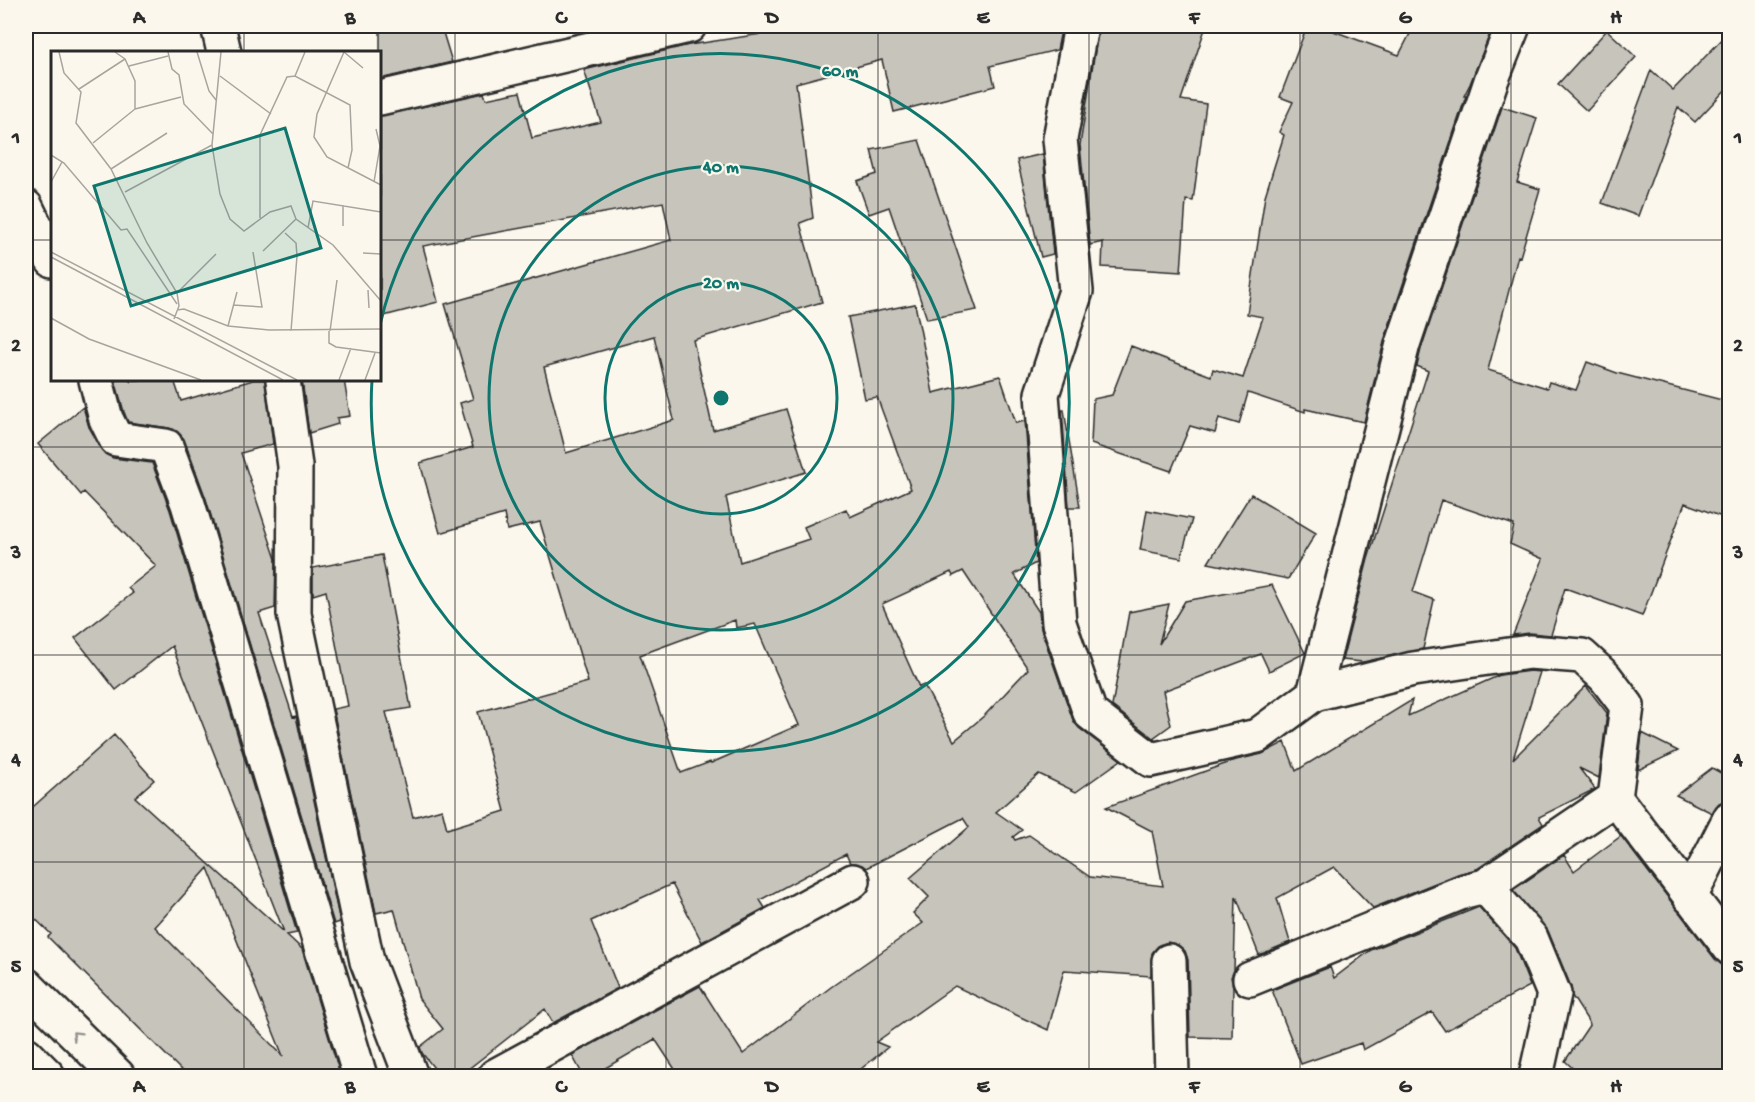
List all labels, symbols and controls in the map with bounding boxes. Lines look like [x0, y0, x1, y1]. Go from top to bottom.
text: A [132, 8, 147, 31]
text: B [344, 8, 356, 31]
text: C [555, 8, 569, 31]
text: D [763, 8, 779, 31]
text: E [977, 8, 991, 31]
text: F [1188, 8, 1201, 31]
text: G [1399, 8, 1413, 31]
text: H [1610, 8, 1622, 31]
inset map [51, 51, 381, 381]
text: 60 m [822, 62, 858, 83]
text: 1 [11, 128, 20, 151]
text: 1 [1733, 128, 1742, 151]
text: 40 m [702, 158, 739, 179]
text: 20 m [703, 274, 739, 295]
text: 2 [11, 336, 21, 359]
text: 2 [1733, 336, 1743, 359]
centre of rings [711, 388, 731, 408]
text: 3 [10, 543, 21, 566]
text: 3 [1732, 543, 1743, 566]
text: 4 [10, 750, 21, 773]
text: 4 [1732, 750, 1743, 773]
text: 5 [11, 957, 22, 980]
text: 5 [1733, 957, 1744, 980]
one-way arrow [73, 1032, 84, 1043]
text: A [132, 1077, 147, 1100]
text: B [344, 1077, 356, 1100]
text: C [555, 1077, 569, 1100]
text: D [763, 1077, 779, 1100]
text: E [977, 1077, 991, 1100]
text: F [1188, 1077, 1201, 1100]
text: G [1399, 1077, 1413, 1100]
text: H [1610, 1077, 1622, 1100]

